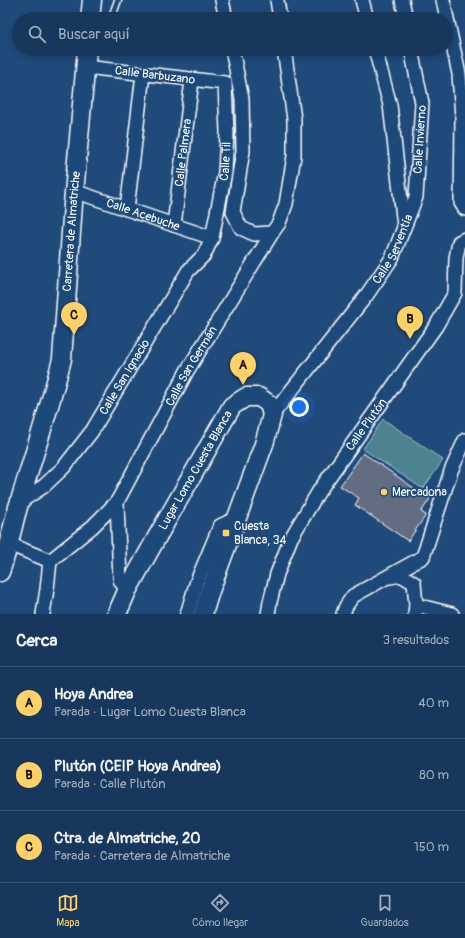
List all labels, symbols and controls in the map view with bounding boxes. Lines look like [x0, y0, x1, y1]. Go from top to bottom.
search box [12, 12, 453, 56]
icon: search [26, 23, 48, 45]
text: Buscar aquí [58, 25, 130, 44]
street label: Calle Barbuzano [114, 63, 196, 88]
street label: Calle Invierno [411, 104, 430, 174]
street label: Calle Palmera [172, 117, 195, 187]
street label: Calle Til [216, 141, 235, 182]
street label: Carretera de Almatriche [60, 170, 84, 292]
street label: Calle Acebuche [104, 196, 182, 234]
street label: Calle Serventía [369, 212, 417, 287]
pin: C [61, 302, 87, 335]
pin: B [397, 306, 423, 339]
street label: Calle San Germán [163, 323, 221, 409]
street label: Calle San Ignacio [96, 336, 154, 418]
pin: A [230, 352, 256, 385]
street label: Calle Plutón [343, 395, 391, 454]
your location [289, 397, 309, 417]
street label: Lugar Lomo Cuesta Blanca [156, 408, 236, 533]
place label: Mercadona [392, 485, 447, 500]
marker: Mercadona [379, 487, 389, 497]
place label: Cuesta Blanca, 34 [234, 519, 286, 548]
marker: Cuesta Blanca, 34 [221, 528, 231, 538]
text: Cerca [16, 630, 57, 651]
text: 3 resultados [383, 632, 449, 648]
text: Hoya Andrea [54, 685, 133, 704]
text: A [25, 695, 33, 711]
text: 40 m [418, 695, 449, 711]
text: Parada · Lugar Lomo Cuesta Blanca [54, 704, 246, 720]
text: Plutón (CEIP Hoya Andrea) [54, 757, 221, 776]
text: B [25, 767, 33, 783]
text: 80 m [419, 767, 449, 783]
text: Parada · Calle Plutón [54, 776, 166, 792]
text: Ctra. de Almatriche, 20 [54, 829, 201, 848]
text: C [25, 839, 33, 855]
text: 150 m [414, 839, 449, 855]
text: Parada · Carretera de Almatriche [54, 848, 230, 864]
tab: Mapa [56, 892, 80, 929]
tab: Cómo llegar [192, 892, 248, 929]
tab: Guardados [361, 892, 409, 929]

